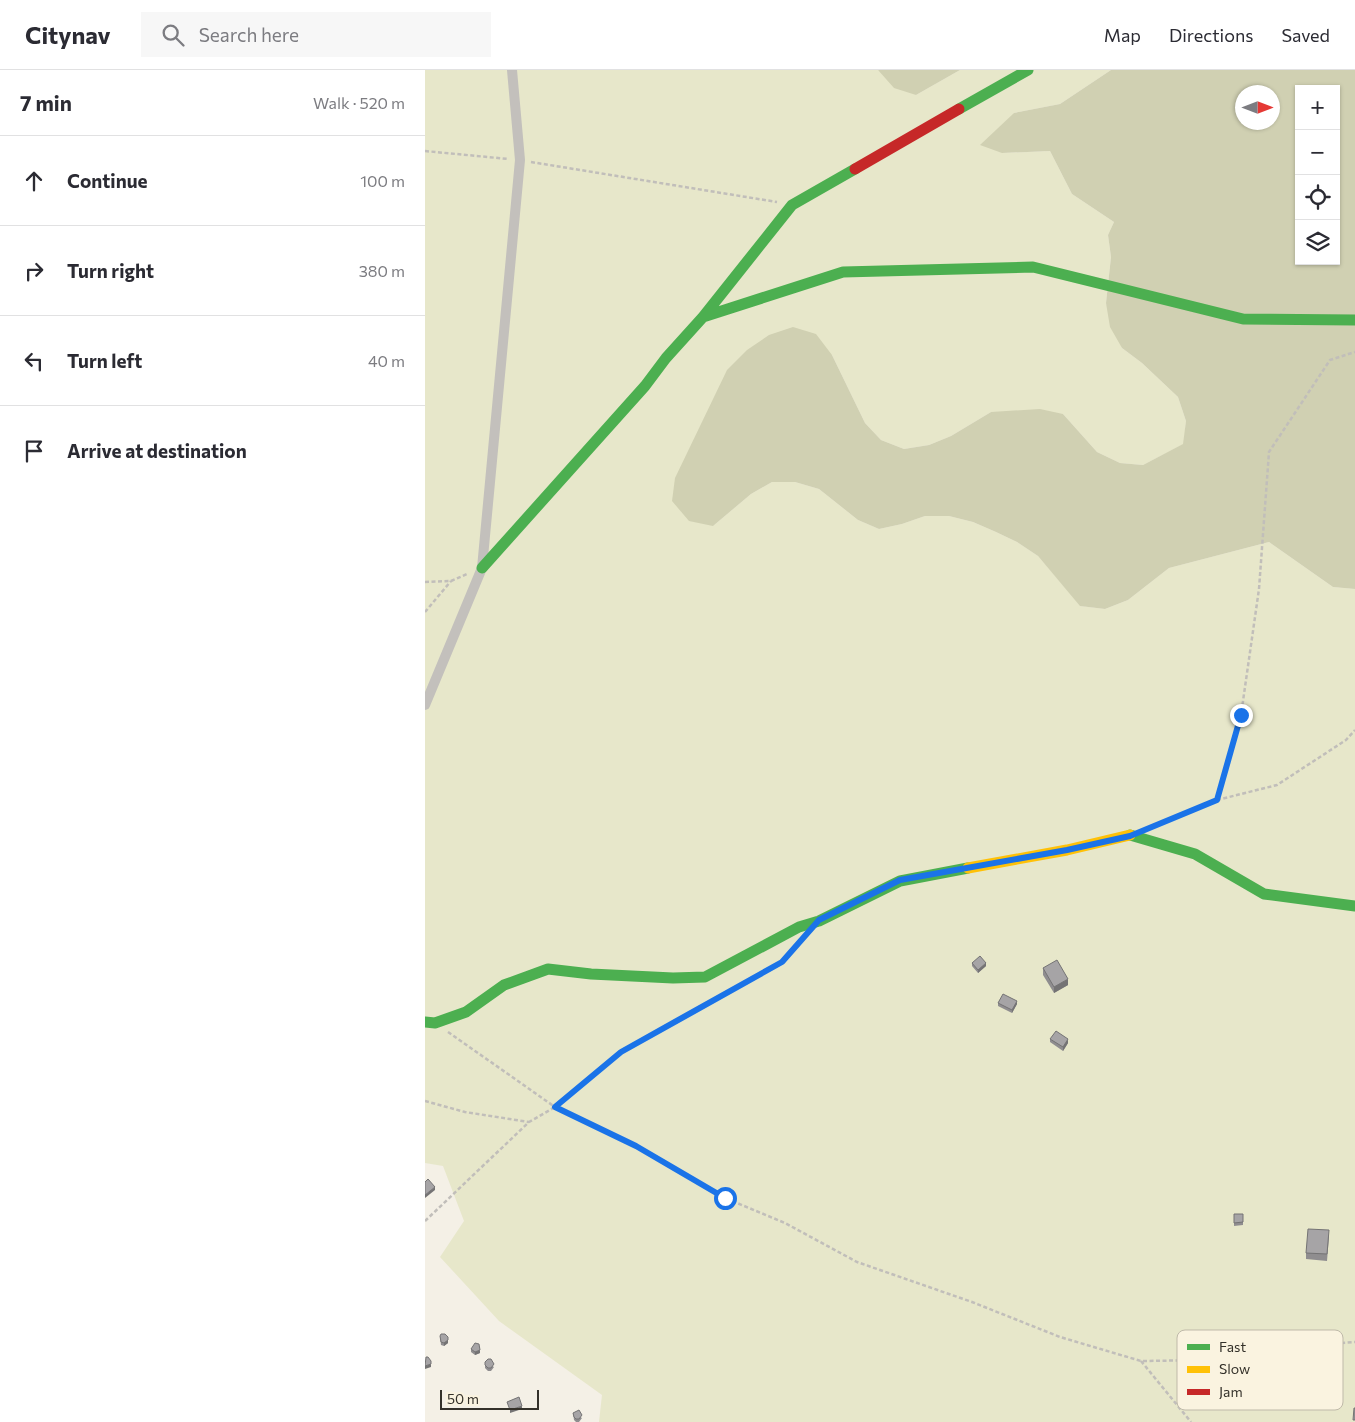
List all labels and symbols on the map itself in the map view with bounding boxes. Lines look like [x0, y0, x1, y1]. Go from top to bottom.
north arrow [1235, 85, 1280, 130]
route end [1230, 704, 1253, 727]
route start [714, 1187, 737, 1210]
legend [1177, 1330, 1343, 1410]
text: Fast [1219, 1338, 1246, 1355]
text: Slow [1219, 1360, 1250, 1377]
text: Jam [1219, 1383, 1243, 1400]
scale bar [440, 1387, 539, 1410]

